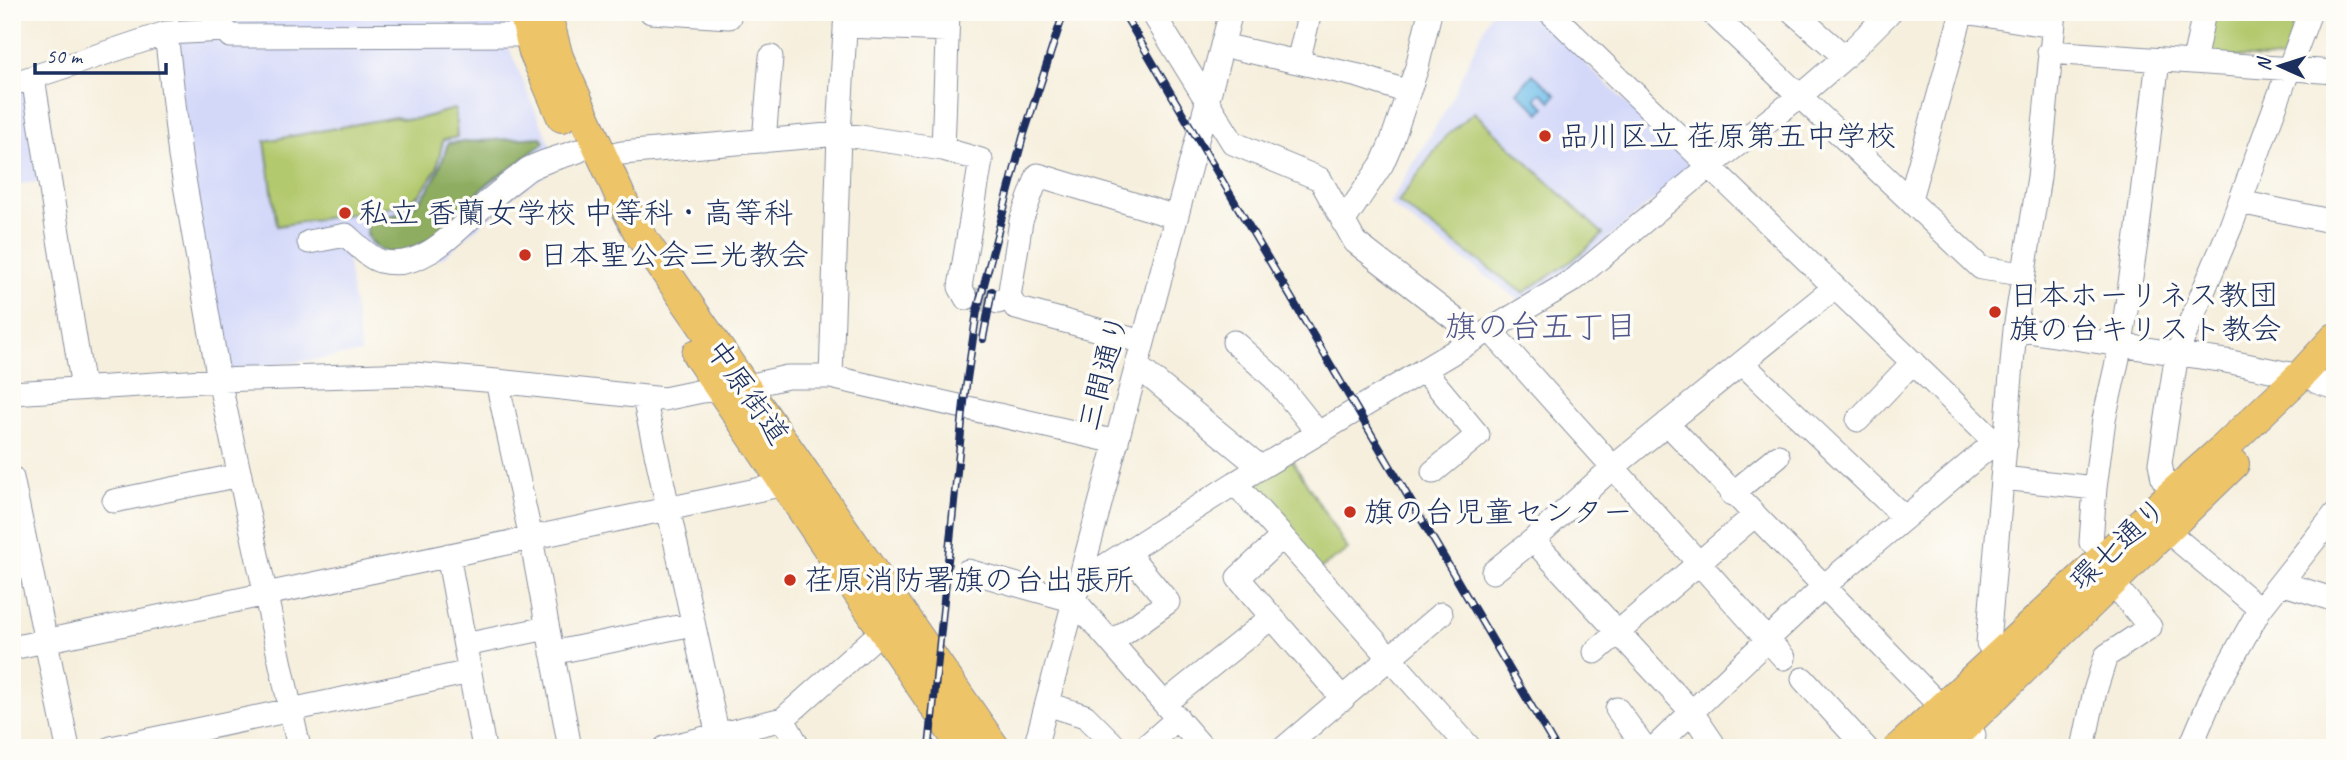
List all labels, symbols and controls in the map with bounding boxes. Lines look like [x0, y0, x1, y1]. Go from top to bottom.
scale bar [35, 32, 166, 76]
north arrow [2246, 32, 2316, 102]
text: 50 m [46, 43, 84, 69]
text: N [2252, 55, 2276, 72]
place label: 品川区立 荏原第五中学校 [1559, 117, 1896, 155]
marker: 品川区立 荏原第五中学校 [1537, 128, 1553, 144]
place label: 私立 香蘭女学校 中等科・高等科 [359, 194, 794, 232]
marker: 私立 香蘭女学校 中等科・高等科 [337, 205, 353, 221]
place label: 日本聖公会三光教会 [539, 236, 809, 274]
marker: 日本聖公会三光教会 [517, 247, 533, 263]
place label: 日本ホーリネス教団 旗の台キリスト教会 [2009, 276, 2281, 348]
marker: 日本ホーリネス教団 旗の台キリスト教会 [1987, 304, 2003, 320]
district label: 旗の台五丁目 [1445, 306, 1637, 347]
street label: 三間通り [1069, 309, 1137, 435]
street label: 中原街道 [698, 332, 798, 452]
street label: 環七通り [2061, 489, 2175, 599]
place label: 旗の台児童センター [1364, 493, 1633, 531]
marker: 旗の台児童センター [1342, 504, 1358, 520]
place label: 荏原消防署旗の台出張所 [804, 561, 1134, 599]
marker: 荏原消防署旗の台出張所 [782, 572, 798, 588]

